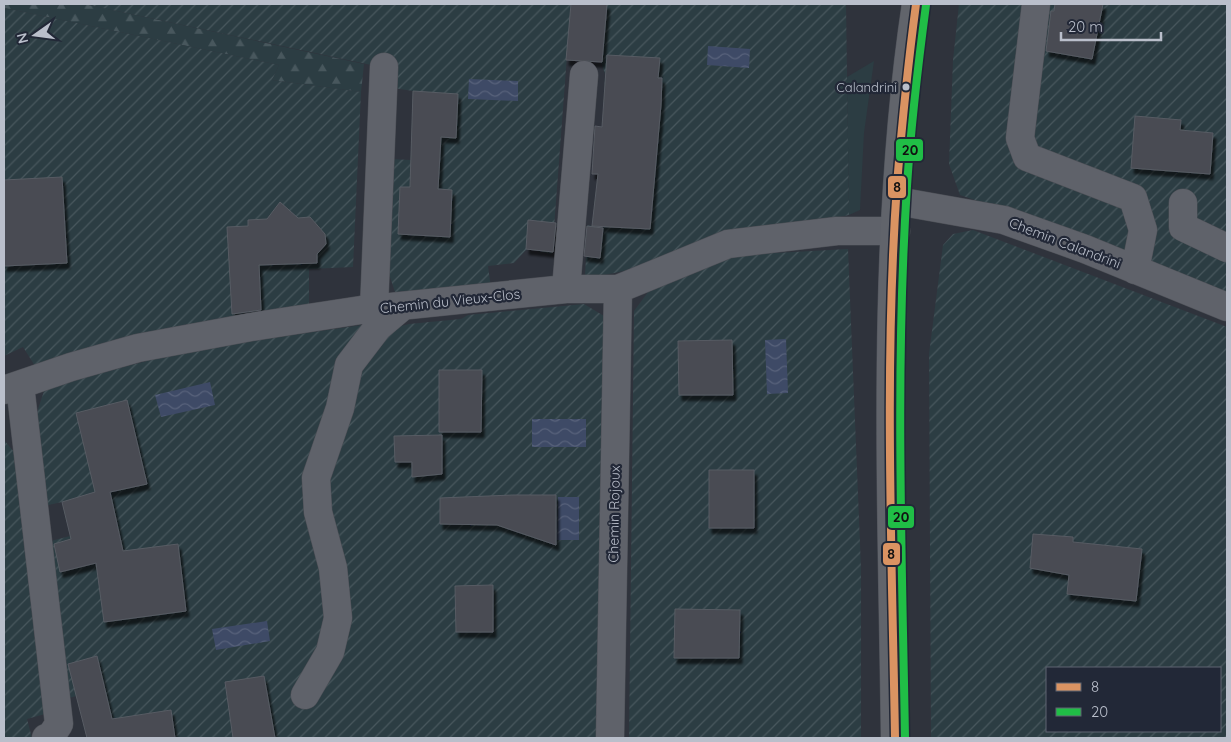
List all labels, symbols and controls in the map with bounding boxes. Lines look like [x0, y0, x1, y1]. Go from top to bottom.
north arrow [10, 10, 60, 60]
scale bar [1061, 10, 1161, 42]
text: 20 m [1068, 17, 1103, 36]
text: N [12, 31, 32, 45]
place label: Calandrini [836, 79, 897, 95]
marker: Calandrini [901, 82, 911, 92]
line badge: 20 [895, 138, 924, 162]
text: 20 [902, 141, 919, 159]
line badge: 8 [887, 175, 907, 199]
text: 8 [893, 178, 901, 196]
street label: Chemin Calandrini [1007, 213, 1123, 273]
street label: Chemin du Vieux-Clos [379, 285, 521, 317]
street label: Chemin Rojoux [604, 465, 624, 563]
line badge: 20 [887, 505, 915, 529]
text: 20 [893, 508, 910, 526]
line badge: 8 [882, 542, 901, 566]
text: 8 [887, 545, 895, 563]
legend [1046, 667, 1221, 732]
text: 8 [1091, 677, 1099, 696]
text: 20 [1091, 702, 1108, 721]

